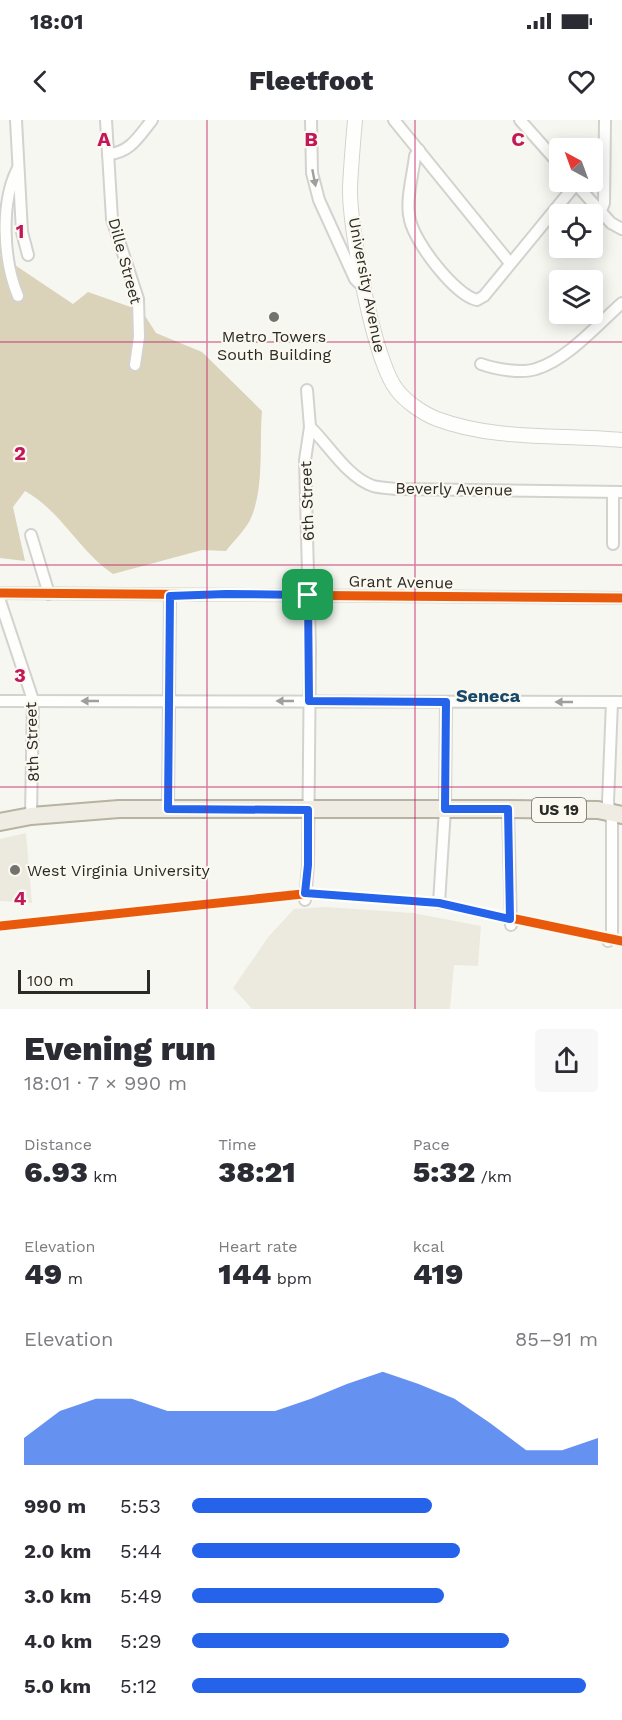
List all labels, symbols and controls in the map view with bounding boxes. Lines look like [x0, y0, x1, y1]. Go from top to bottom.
text: 18:01 [30, 9, 84, 34]
icon: back [24, 65, 57, 98]
text: Fleetfoot [249, 65, 373, 97]
icon: heart [565, 65, 598, 98]
text: A [97, 127, 111, 151]
text: B [304, 127, 318, 151]
text: C [511, 127, 525, 151]
north arrow [549, 138, 603, 192]
map controls [549, 138, 603, 324]
one-way arrow [310, 169, 319, 188]
button: locate [549, 204, 603, 258]
street label: Dille Street [104, 216, 146, 306]
street label: University Avenue [345, 216, 389, 354]
text: 1 [16, 219, 24, 243]
button: layers [549, 270, 603, 324]
marker: Metro Towers South Building [267, 310, 281, 324]
place label: Metro Towers South Building [217, 327, 331, 364]
text: 2 [14, 441, 26, 465]
street label: 6th Street [296, 460, 318, 541]
street label: Beverly Avenue [395, 478, 513, 500]
pin [282, 569, 333, 620]
street label: Grant Avenue [348, 572, 454, 592]
icon: arrive [291, 578, 324, 611]
text: 3 [14, 663, 26, 687]
district label: Seneca [456, 685, 521, 706]
one-way arrow [80, 696, 99, 706]
one-way arrow [275, 696, 294, 706]
one-way arrow [554, 697, 573, 707]
street label: 8th Street [21, 701, 43, 782]
road number: US 19 [532, 798, 586, 822]
place label: West Virginia University [27, 861, 210, 880]
marker: West Virginia University [8, 863, 22, 877]
text: 4 [14, 886, 27, 910]
scale bar [18, 967, 150, 995]
text: 100 m [27, 971, 74, 990]
text: Evening run [24, 1029, 216, 1068]
button: share [535, 1029, 598, 1092]
text: 18:01 · 7 × 990 m [24, 1071, 187, 1095]
text: Distance [24, 1135, 92, 1154]
text: Time [218, 1135, 256, 1154]
text: Pace [413, 1135, 450, 1154]
text: 6.93 [24, 1154, 88, 1189]
text: 38:21 [218, 1154, 296, 1189]
text: 5:32 [413, 1154, 475, 1189]
text: km [88, 1167, 118, 1186]
text: /km [475, 1167, 512, 1186]
text: Elevation [24, 1237, 95, 1256]
text: Heart rate [218, 1237, 297, 1256]
text: kcal [413, 1237, 444, 1256]
text: 49 [24, 1256, 62, 1291]
text: 144 [218, 1256, 271, 1291]
text: 419 [413, 1256, 463, 1291]
text: m [62, 1269, 83, 1288]
text: bpm [271, 1269, 312, 1288]
text: Elevation [24, 1327, 113, 1351]
text: 85–91 m [515, 1327, 598, 1351]
text: 990 m [24, 1494, 86, 1518]
text: 5:53 [120, 1494, 161, 1518]
text: 2.0 km [24, 1539, 91, 1563]
text: 5:44 [120, 1539, 162, 1563]
text: 3.0 km [24, 1584, 91, 1608]
text: 5:49 [120, 1584, 162, 1608]
text: 4.0 km [24, 1629, 92, 1653]
text: 5:29 [120, 1629, 162, 1653]
text: 5.0 km [24, 1674, 91, 1698]
text: 5:12 [120, 1674, 157, 1698]

